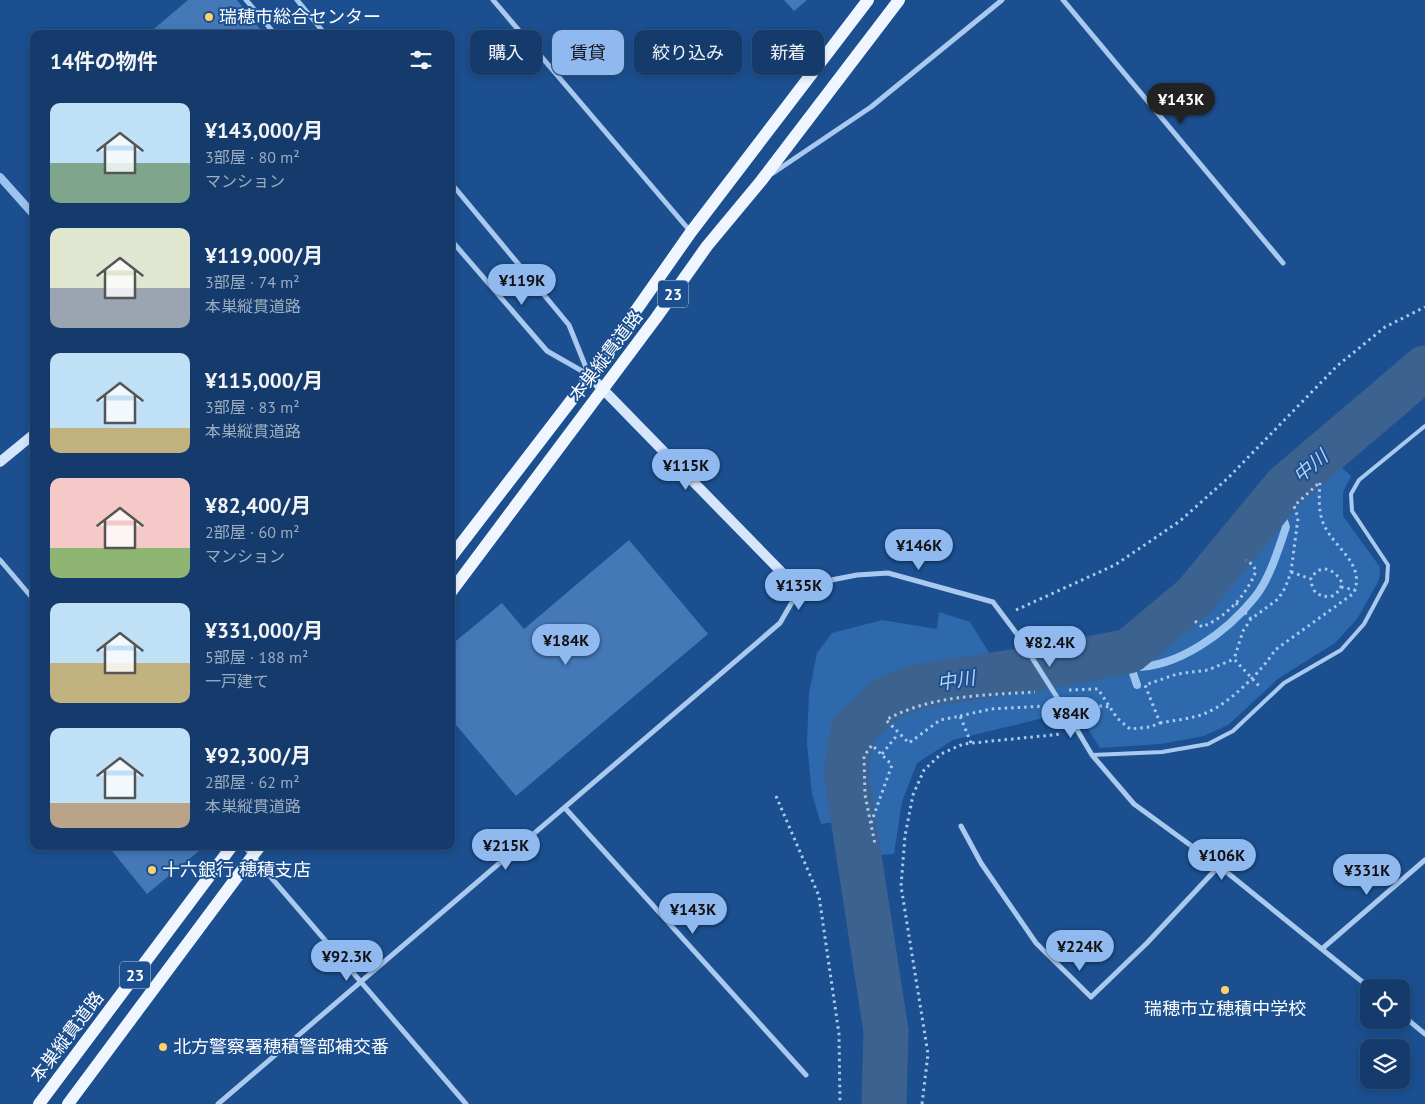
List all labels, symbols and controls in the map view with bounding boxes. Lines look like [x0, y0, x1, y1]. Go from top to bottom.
place label: 瑞穂市総合センター [219, 5, 381, 28]
marker: 瑞穂市総合センター [203, 11, 215, 23]
chip: 購入 [470, 30, 542, 75]
chip: 賃貸 [552, 30, 624, 75]
chip: 絞り込み [634, 30, 742, 75]
chip: 新着 [752, 30, 824, 75]
icon: filters [407, 46, 435, 74]
text: 14件の物件 [50, 48, 158, 75]
pin: ¥143K [1146, 82, 1216, 125]
text: ¥143K [1158, 89, 1204, 109]
text: ¥143,000/月 [205, 117, 323, 144]
icon: home [90, 123, 150, 183]
text: 3部屋 · 80 m² [205, 147, 300, 167]
text: マンション [205, 171, 285, 191]
text: ¥119,000/月 [205, 242, 323, 269]
icon: home [90, 248, 150, 308]
pin: ¥119K [487, 264, 557, 306]
text: ¥119K [499, 270, 545, 290]
text: 3部屋 · 74 m² [205, 272, 300, 292]
road number: 23 [658, 280, 688, 308]
text: 本巣縦貫道路 [205, 296, 301, 316]
street label: 本巣縦貫道路 [564, 306, 647, 406]
text: ¥115,000/月 [205, 367, 323, 394]
icon: home [90, 373, 150, 433]
text: 3部屋 · 83 m² [205, 397, 300, 417]
text: 本巣縦貫道路 [205, 421, 301, 441]
water label: 中川 [1288, 443, 1334, 487]
pin: ¥115K [651, 448, 721, 491]
text: ¥115K [663, 455, 709, 475]
text: ¥82,400/月 [205, 492, 311, 519]
icon: home [90, 498, 150, 558]
text: 2部屋 · 60 m² [205, 522, 300, 542]
pin: ¥146K [884, 528, 954, 571]
text: ¥146K [896, 535, 942, 555]
text: マンション [205, 546, 285, 566]
pin: ¥135K [764, 568, 834, 611]
text: ¥135K [776, 575, 822, 595]
text: ¥331,000/月 [205, 617, 323, 644]
icon: home [90, 623, 150, 683]
pin: ¥184K [531, 624, 601, 666]
pin: ¥82.4K [1009, 626, 1091, 668]
text: ¥184K [543, 630, 589, 650]
text: ¥82.4K [1025, 632, 1075, 652]
text: 5部屋 · 188 m² [205, 647, 308, 667]
water label: 中川 [935, 665, 979, 695]
text: 一戸建て [205, 671, 269, 691]
pin: ¥84K [1041, 696, 1101, 739]
text: ¥84K [1052, 703, 1090, 723]
text: ¥92,300/月 [205, 742, 311, 769]
icon: home [90, 748, 150, 808]
text: 2部屋 · 62 m² [205, 772, 300, 792]
text: 本巣縦貫道路 [205, 796, 301, 816]
pin: ¥215K [471, 828, 541, 871]
text: ¥215K [483, 835, 529, 855]
pin: ¥106K [1187, 838, 1257, 881]
text: ¥106K [1199, 845, 1245, 865]
pin: ¥331K [1332, 854, 1402, 896]
place label: 十六銀行 穂積支店 [162, 858, 311, 881]
text: ¥331K [1344, 860, 1390, 880]
marker: 十六銀行 穂積支店 [146, 864, 158, 876]
pin: ¥143K [658, 892, 728, 935]
text: ¥143K [670, 899, 716, 919]
pin: ¥224K [1045, 930, 1115, 972]
text: ¥224K [1057, 936, 1103, 956]
pin: ¥92.3K [306, 940, 388, 982]
text: ¥92.3K [322, 946, 372, 966]
road number: 23 [120, 962, 150, 988]
map controls [1360, 979, 1410, 1089]
button: locate [1360, 979, 1410, 1029]
marker: 瑞穂市立穂積中学校 [1219, 984, 1231, 996]
street label: 本巣縦貫道路 [25, 987, 108, 1087]
place label: 瑞穂市立穂積中学校 [1144, 997, 1306, 1020]
place label: 北方警察署穂積警部補交番 [173, 1035, 389, 1058]
button: layers [1360, 1039, 1410, 1089]
marker: 北方警察署穂積警部補交番 [157, 1041, 169, 1053]

